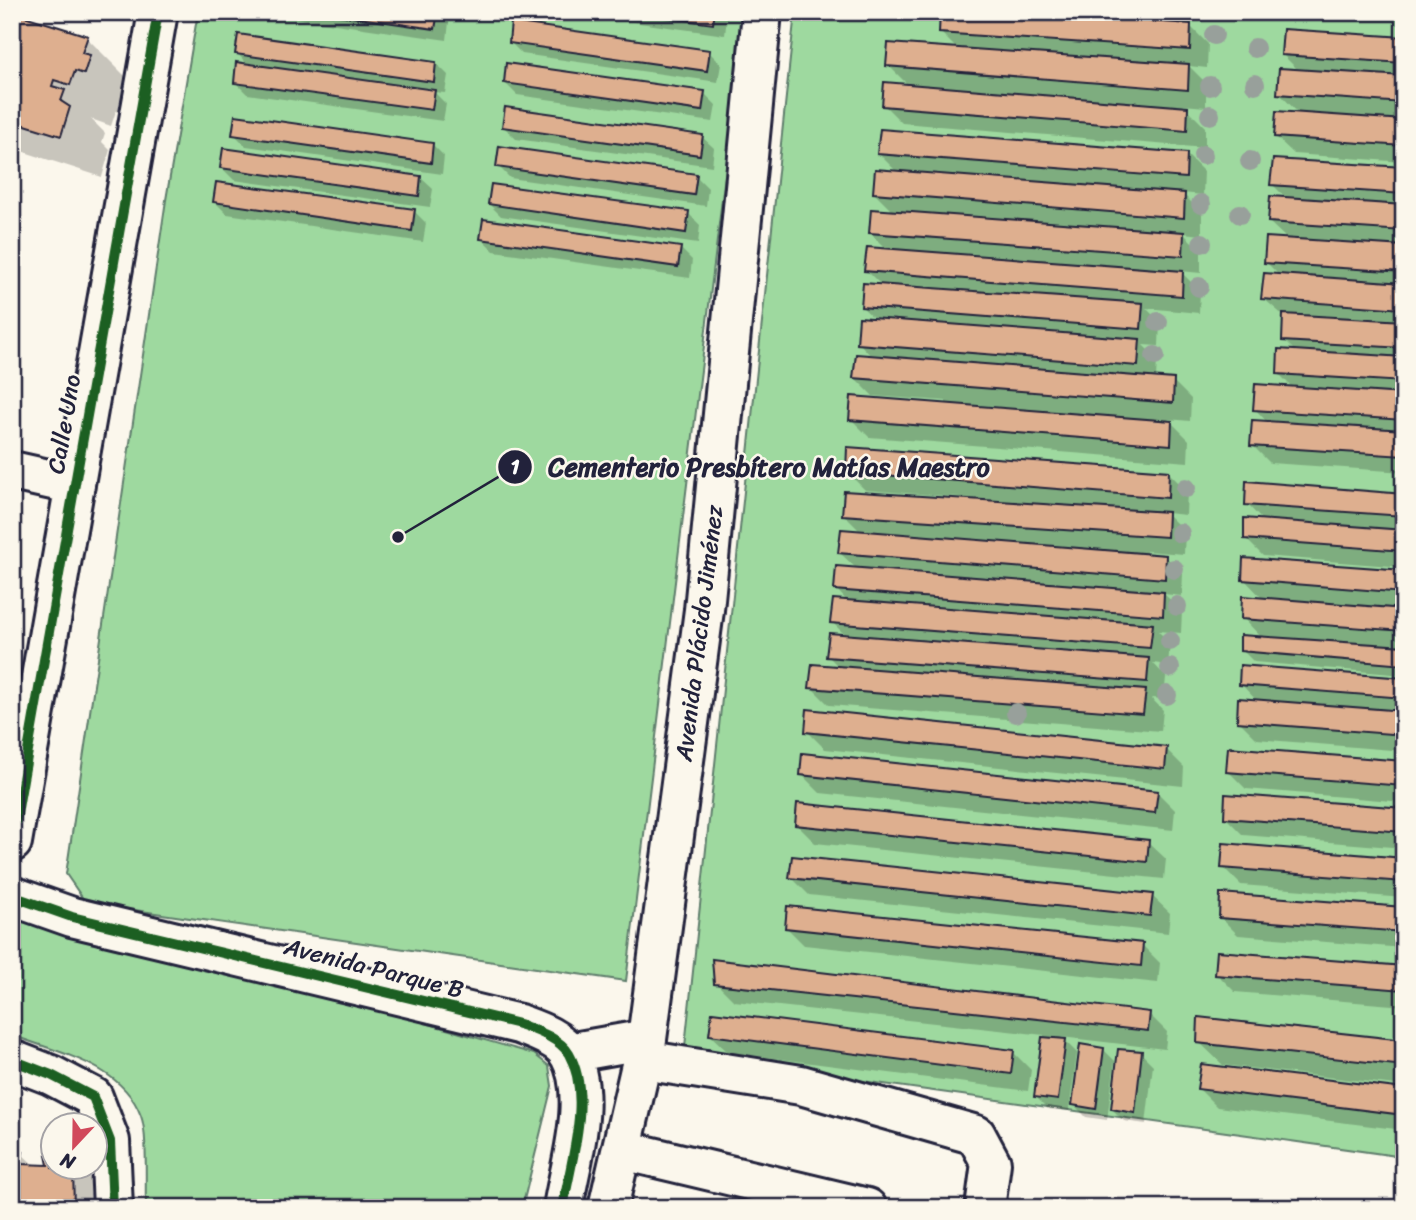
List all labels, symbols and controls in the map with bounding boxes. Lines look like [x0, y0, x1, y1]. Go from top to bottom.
street label: Calle Uno [35, 371, 93, 477]
callout: Cementerio Presbítero Matías Maestro [498, 444, 1005, 491]
text: Cementerio Presbítero Matías Maestro [547, 444, 991, 490]
text: 1 [510, 448, 520, 486]
street label: Avenida Plácido Jiménez [662, 502, 736, 765]
street label: Avenida Parque B [279, 925, 468, 1011]
north arrow [38, 1112, 108, 1182]
text: N [55, 1143, 81, 1179]

